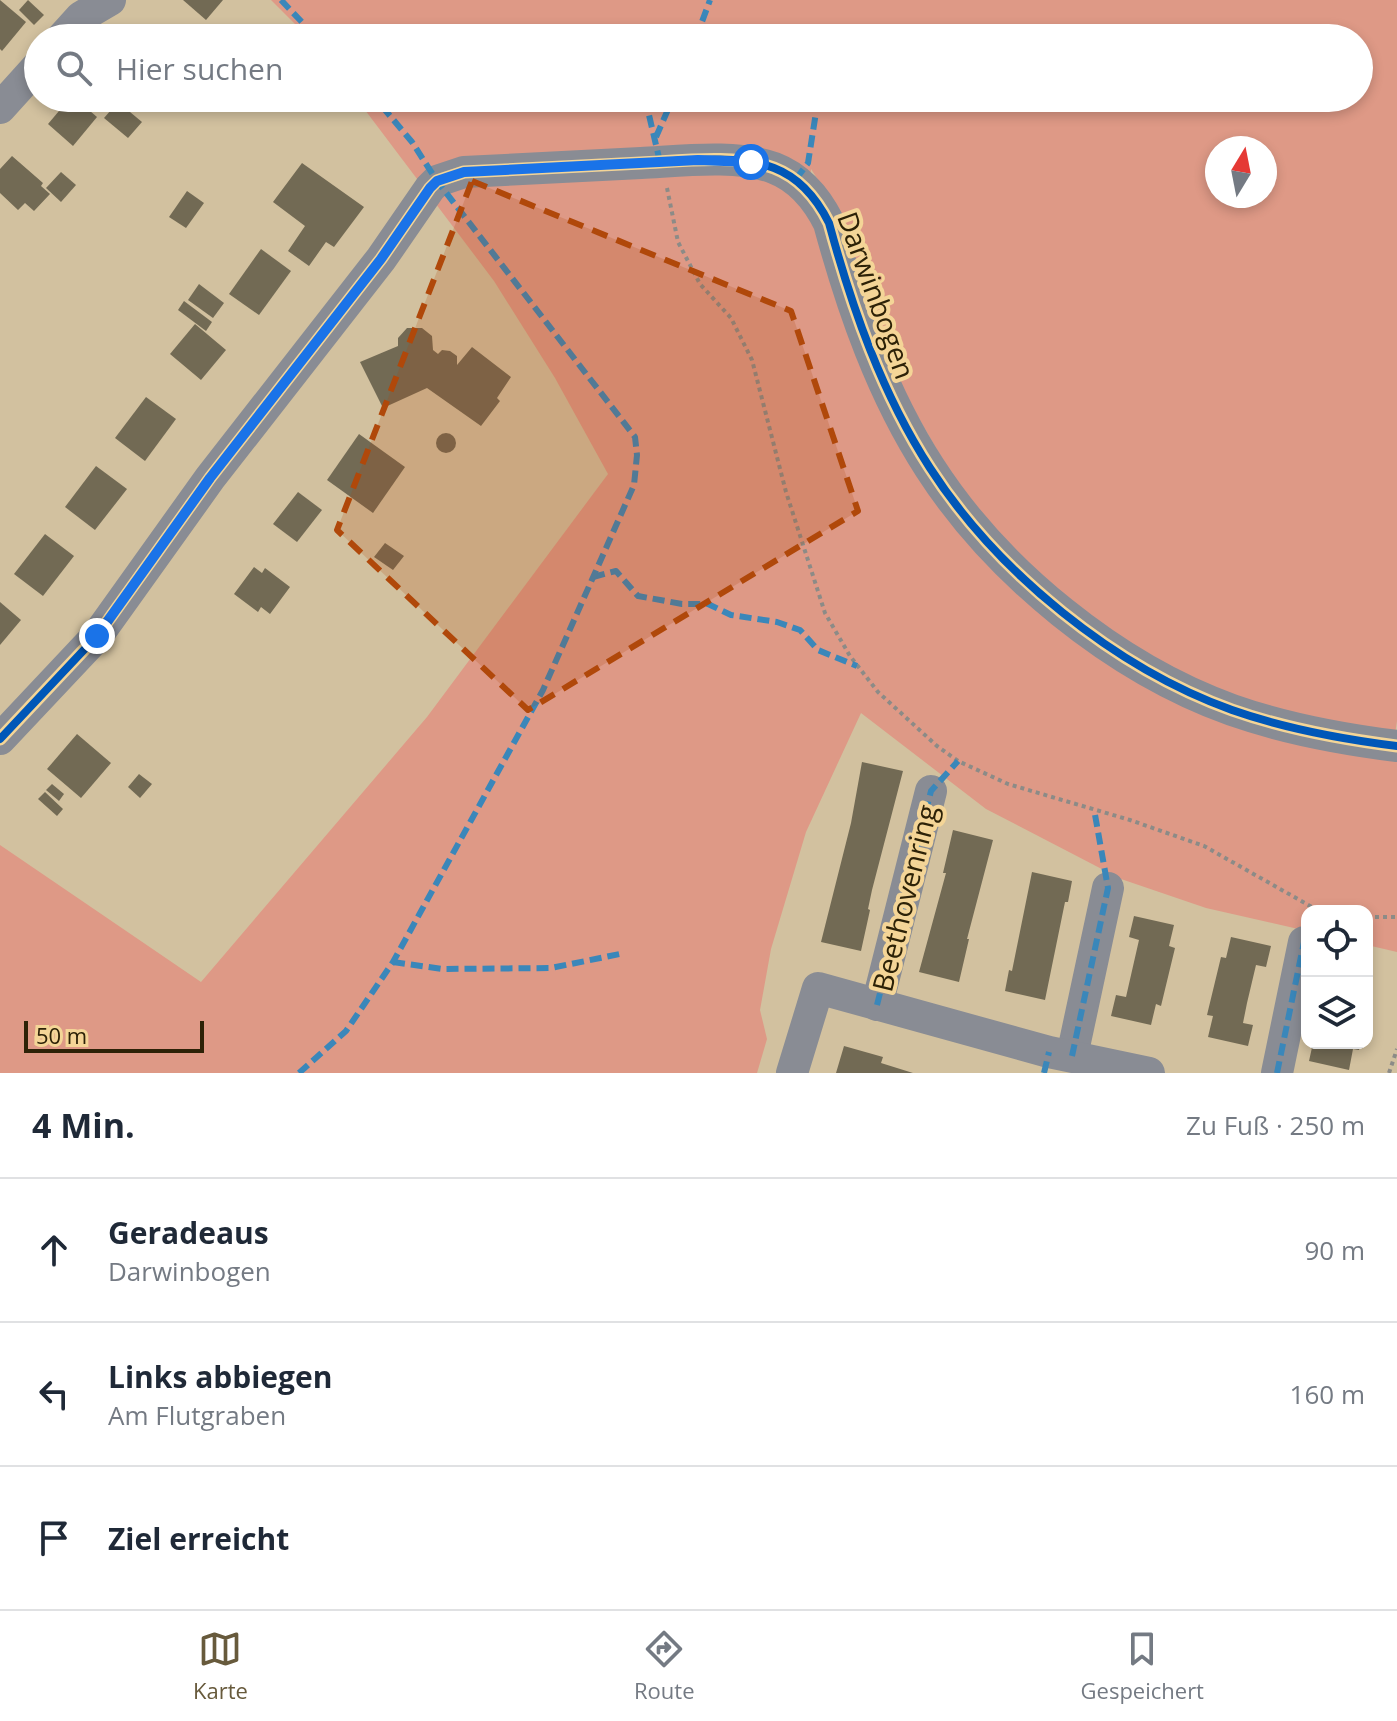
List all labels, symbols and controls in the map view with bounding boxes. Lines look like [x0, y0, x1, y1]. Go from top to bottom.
search box [24, 24, 1373, 112]
icon: search [52, 46, 96, 90]
text: Hier suchen [116, 48, 283, 89]
north arrow [1205, 136, 1277, 208]
route start [733, 144, 769, 180]
street label: Darwinbogen [829, 206, 925, 384]
route end [79, 618, 115, 654]
street label: Beethovenring [862, 801, 946, 995]
map controls [1301, 905, 1373, 1049]
button: locate [1301, 905, 1373, 977]
button: layers [1301, 977, 1373, 1049]
scale bar [24, 1017, 204, 1053]
text: 50 m [36, 1020, 87, 1050]
text: 4 Min. [32, 1102, 135, 1148]
text: Zu Fuß · 250 m [1186, 1107, 1365, 1143]
text: Geradeaus [108, 1212, 269, 1253]
icon: ahead [32, 1228, 76, 1272]
text: 90 m [1304, 1232, 1365, 1268]
text: Darwinbogen [108, 1253, 271, 1289]
text: Links abbiegen [108, 1356, 333, 1397]
icon: left [32, 1372, 76, 1416]
text: 160 m [1290, 1376, 1365, 1412]
text: Am Flutgraben [108, 1397, 286, 1433]
icon: arrive [32, 1516, 76, 1560]
text: Ziel erreicht [108, 1518, 289, 1559]
tab: Karte [193, 1627, 248, 1705]
tab: Route [634, 1627, 694, 1705]
tab: Gespeichert [1081, 1627, 1204, 1705]

